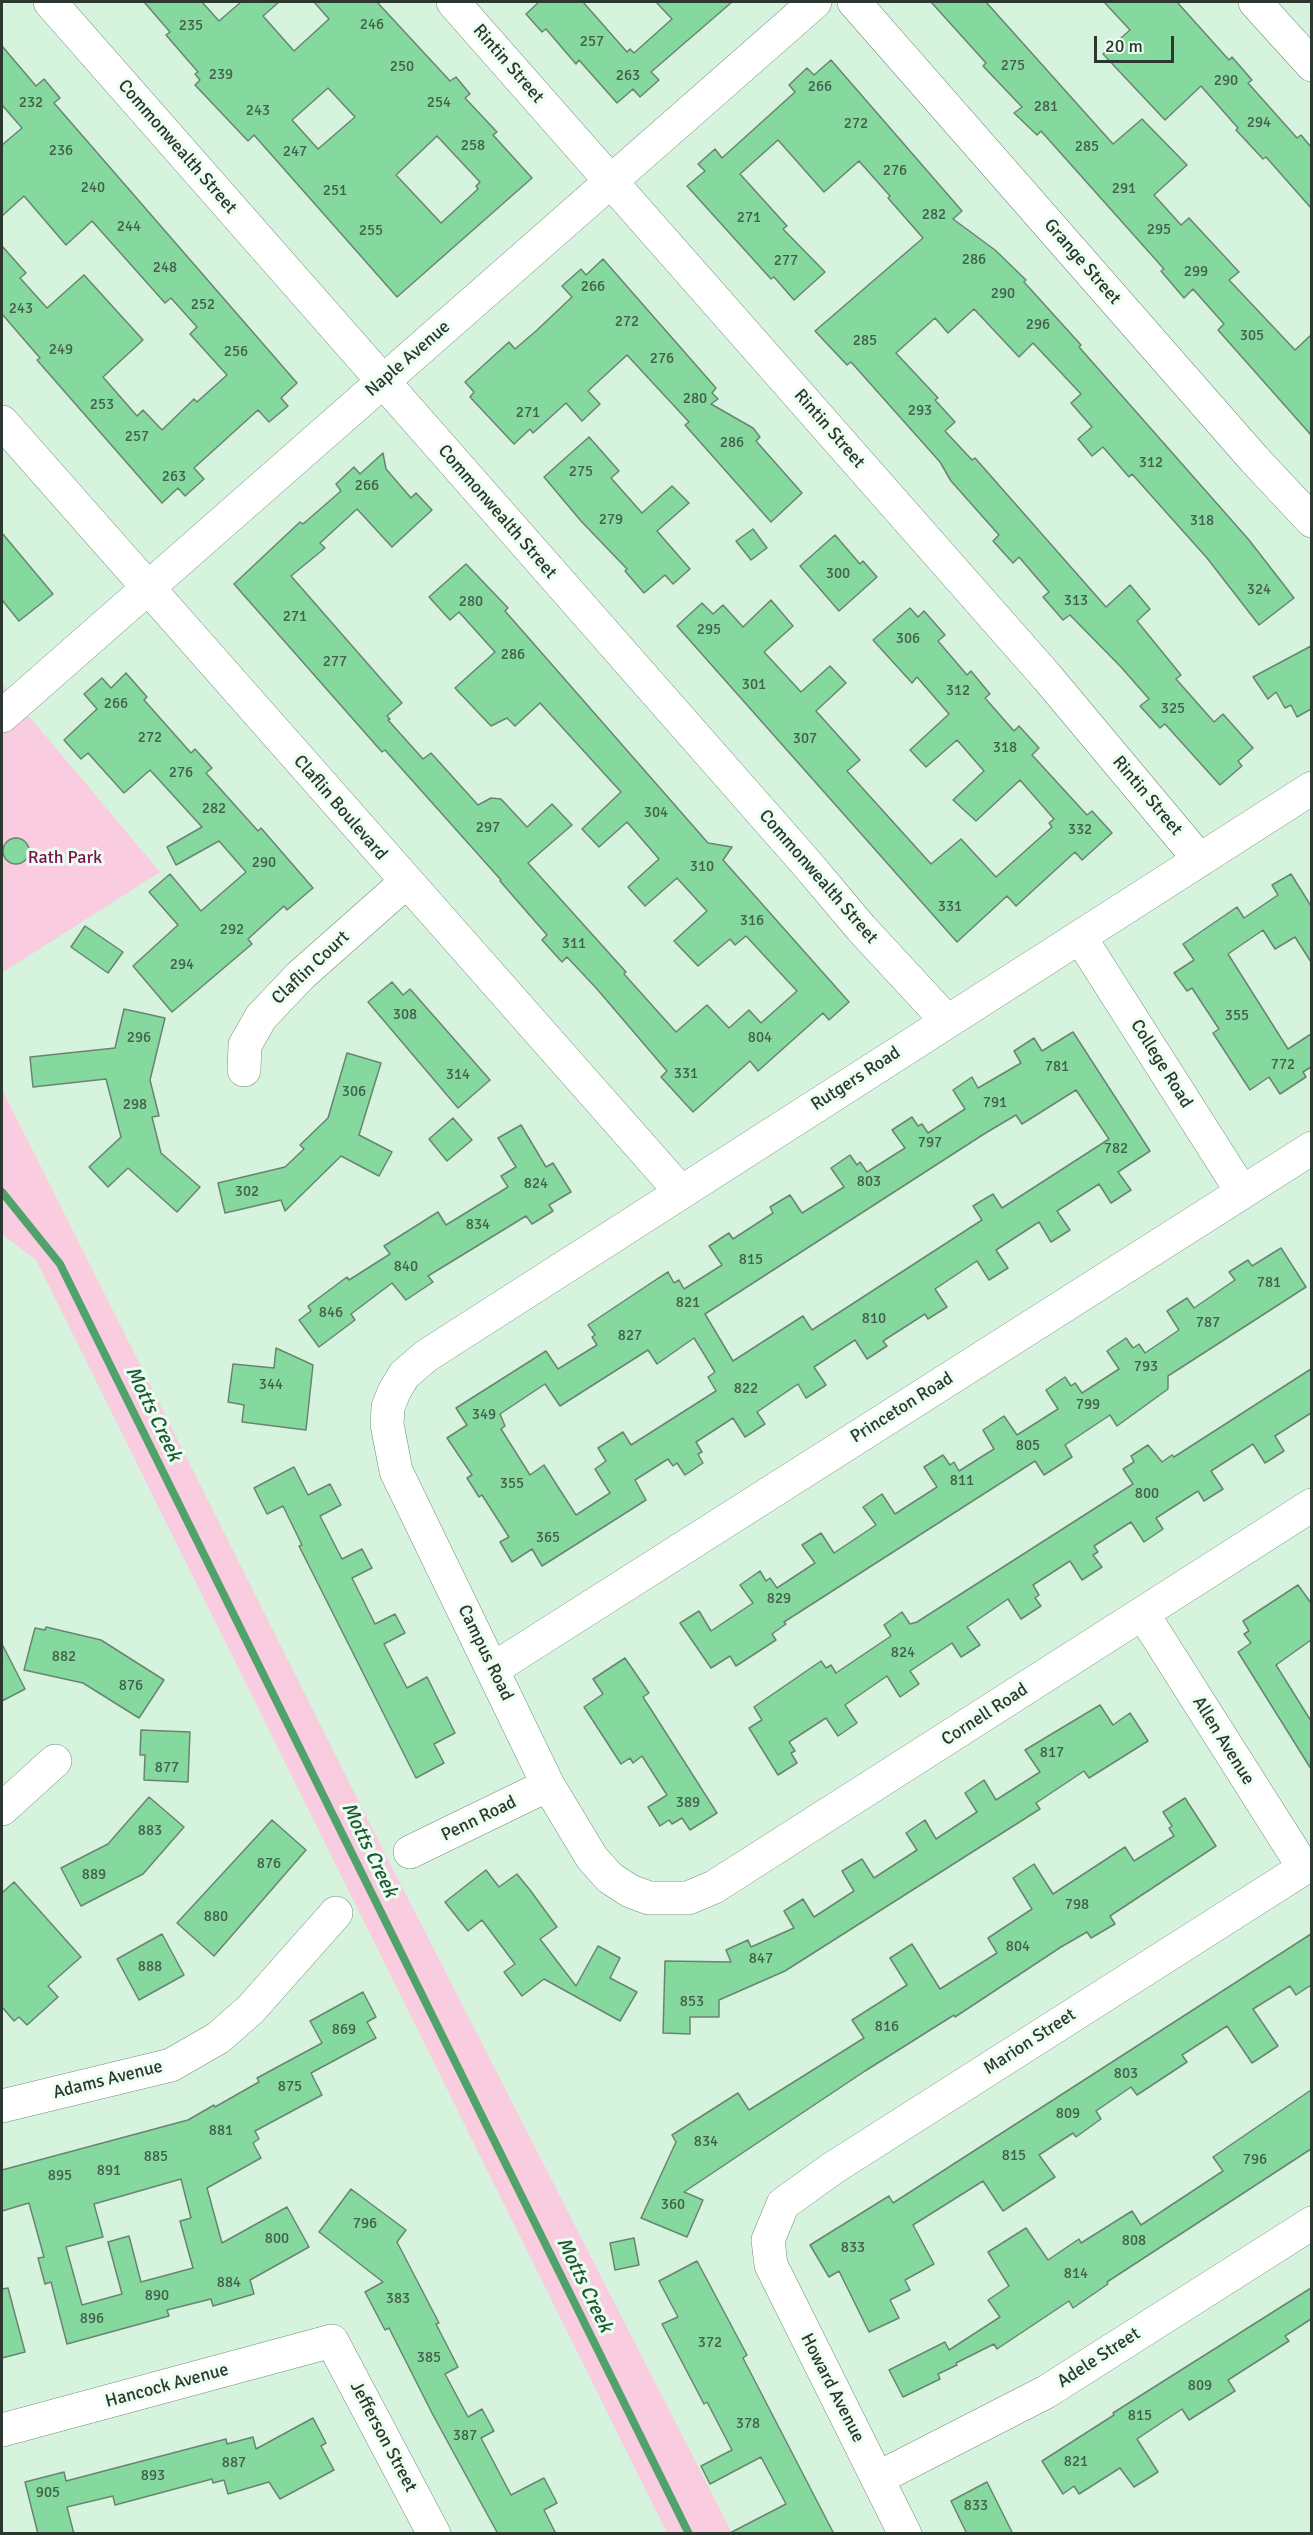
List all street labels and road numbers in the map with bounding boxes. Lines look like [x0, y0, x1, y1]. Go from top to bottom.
street label: Rintin Street [468, 20, 548, 108]
street label: Commonwealth Street [113, 76, 241, 218]
street label: Grange Street [1039, 215, 1125, 309]
street label: Naple Avenue [361, 316, 455, 402]
street label: Rintin Street [789, 385, 869, 473]
street label: Commonwealth Street [433, 441, 561, 583]
street label: Claflin Boulevard [288, 751, 392, 865]
street label: Rintin Street [1107, 752, 1187, 840]
street label: Commonwealth Street [754, 806, 882, 948]
street label: Claflin Court [268, 927, 354, 1009]
street label: College Road [1125, 1016, 1197, 1112]
street label: Rutgers Road [807, 1042, 905, 1116]
street label: Princeton Road [847, 1368, 957, 1448]
street label: Campus Road [453, 1602, 517, 1704]
street label: Cornell Road [938, 1679, 1032, 1751]
street label: Allen Avenue [1187, 1693, 1259, 1789]
street label: Penn Road [438, 1792, 520, 1846]
street label: Marion Street [980, 2004, 1080, 2080]
street label: Adams Avenue [51, 2056, 165, 2104]
street label: Adele Street [1054, 2323, 1144, 2393]
street label: Howard Avenue [795, 2330, 869, 2446]
street label: Hancock Avenue [103, 2359, 231, 2413]
street label: Jefferson Street [345, 2378, 421, 2496]

